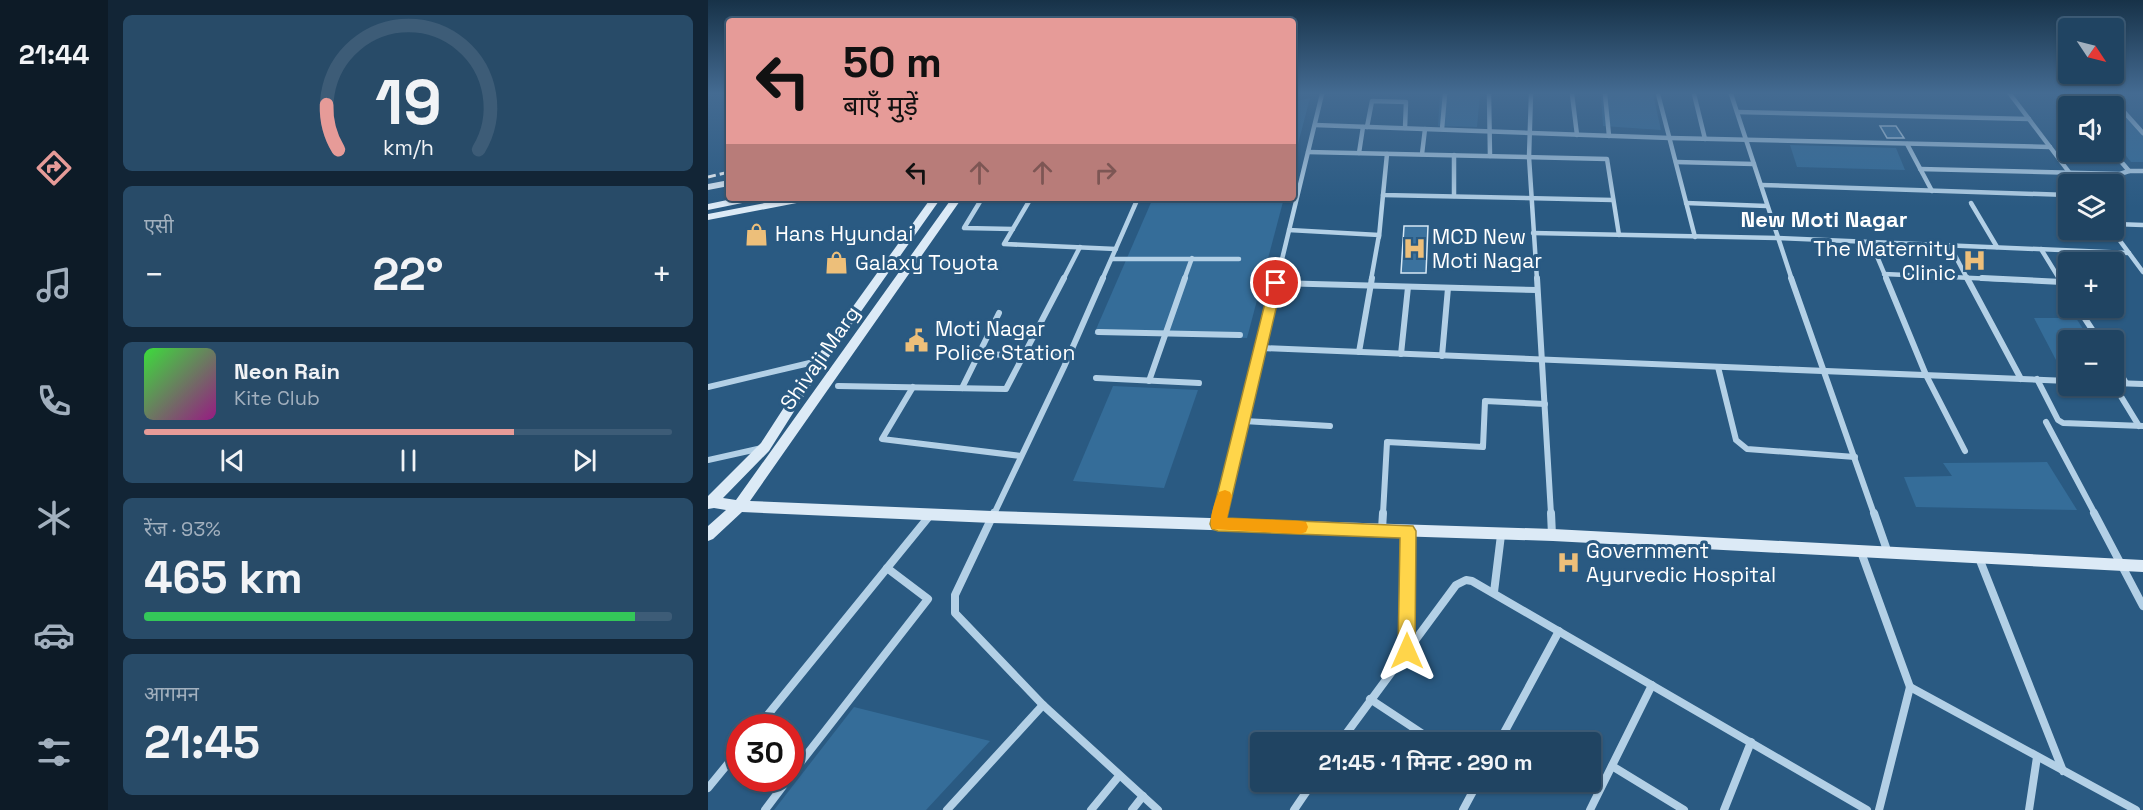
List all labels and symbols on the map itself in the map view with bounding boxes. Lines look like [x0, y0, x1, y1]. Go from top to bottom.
north arrow [2058, 18, 2124, 84]
district label: New Moti Nagar [1741, 205, 1908, 233]
place label: Hans Hyundai [775, 220, 913, 247]
shop icon: Hans Hyundai [744, 221, 770, 247]
place label: MCD New Moti Nagar [1432, 223, 1542, 274]
place label: The Maternity Clinic [1813, 235, 1956, 286]
hospital icon: MCD New Moti Nagar [1401, 236, 1427, 262]
hospital icon: The Maternity Clinic [1961, 248, 1987, 274]
place label: Galaxy Toyota [855, 249, 999, 276]
shop icon: Galaxy Toyota [824, 250, 850, 276]
pin [1250, 257, 1301, 308]
street label: Shivaji Marg [774, 300, 865, 415]
place label: Moti Nagar Police Station [935, 315, 1075, 366]
public building icon: Moti Nagar Police Station [904, 328, 930, 354]
place label: Government Ayurvedic Hospital [1586, 537, 1776, 588]
hospital icon: Government Ayurvedic Hospital [1555, 550, 1581, 576]
position arrow [1375, 619, 1439, 683]
speed limit sign: 30 [726, 714, 804, 792]

